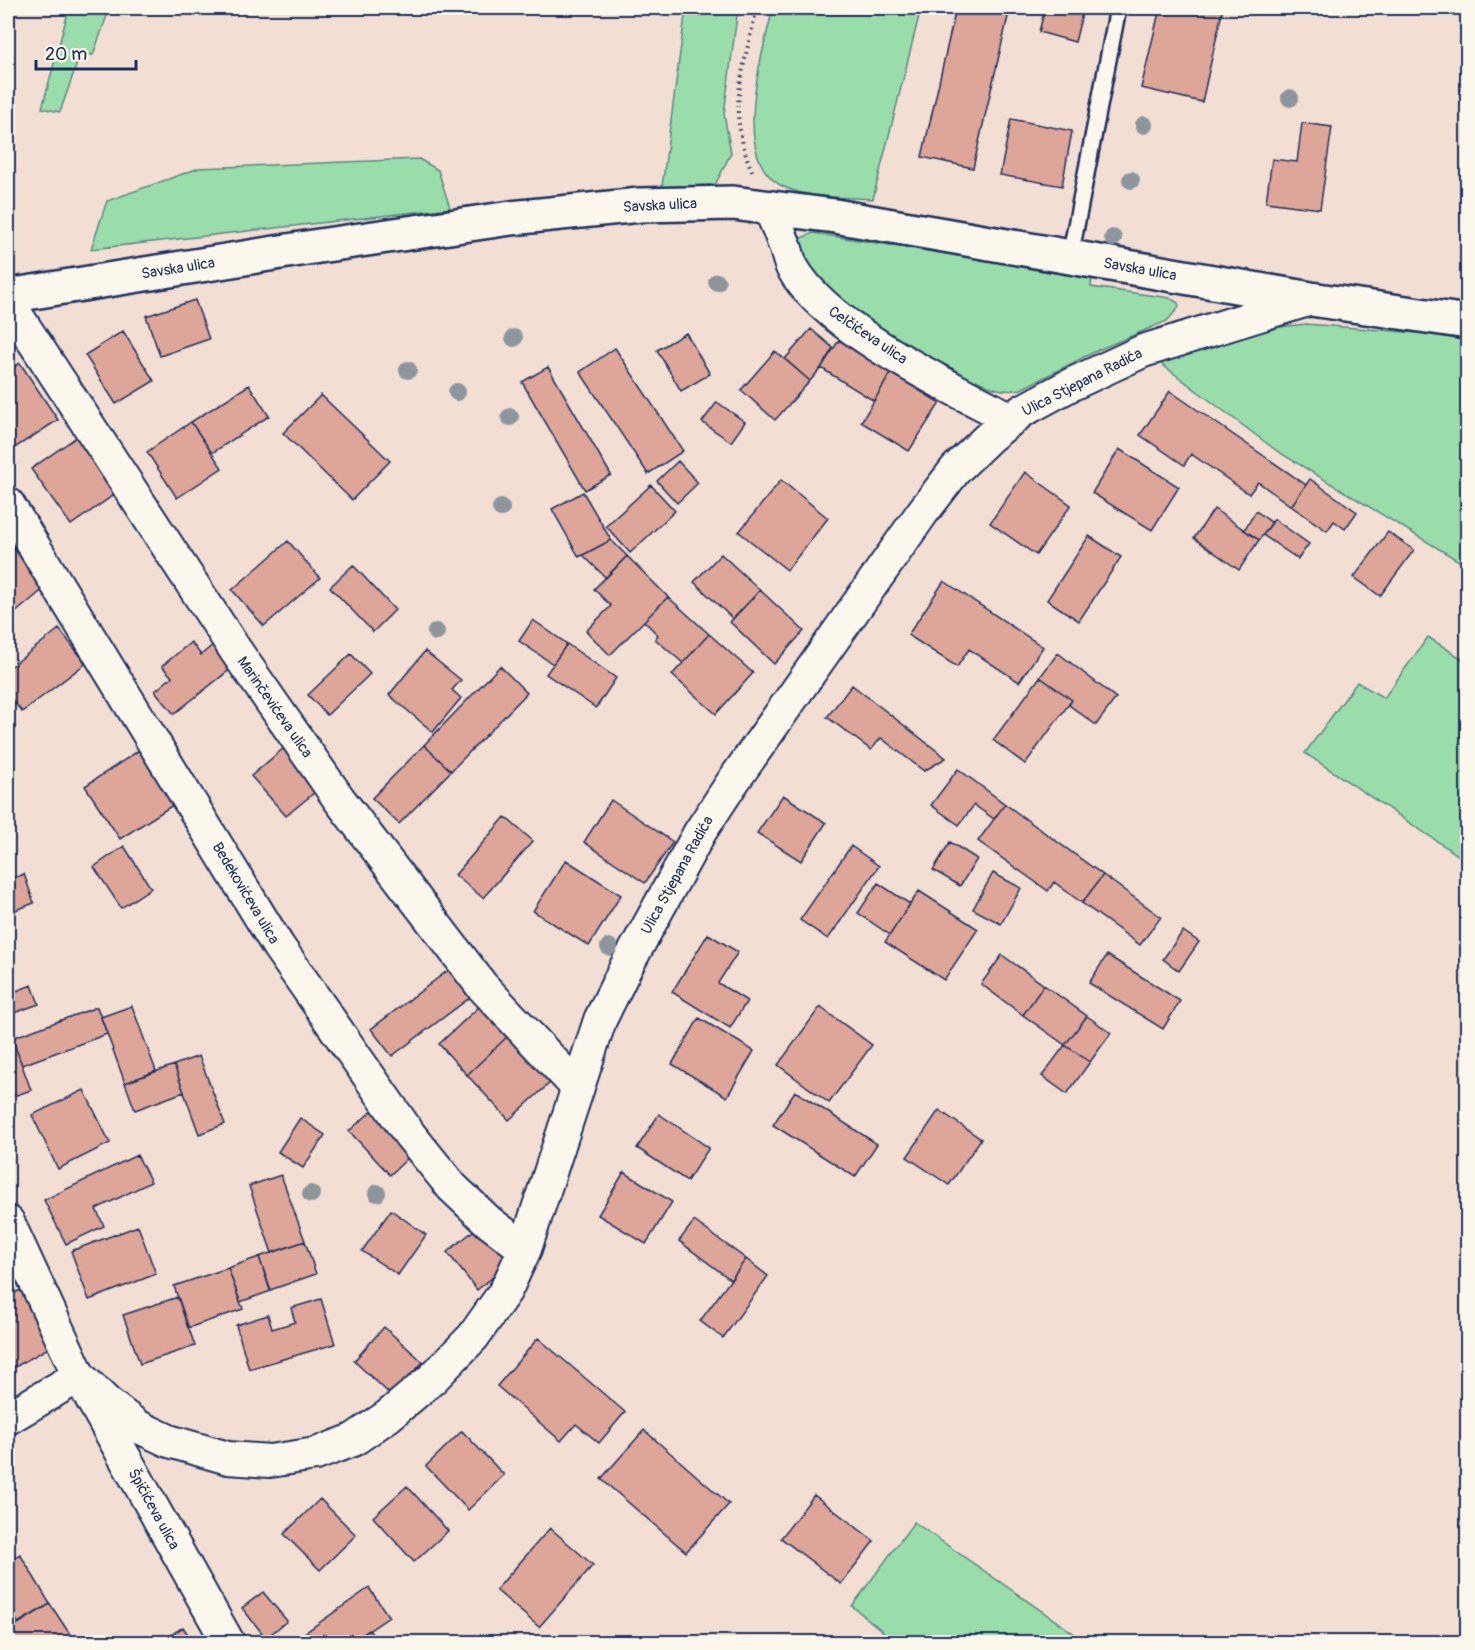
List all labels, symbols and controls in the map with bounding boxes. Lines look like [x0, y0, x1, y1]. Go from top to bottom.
scale bar [36, 33, 136, 71]
text: 20 m [45, 43, 87, 66]
street label: Savska ulica [623, 194, 698, 217]
street label: Savska ulica [140, 253, 216, 284]
street label: Savska ulica [1102, 254, 1178, 285]
street label: Celčićeva ulica [825, 302, 911, 369]
street label: Ulica Stjepana Radića [1019, 344, 1146, 421]
street label: Marinčevićeva ulica [233, 653, 317, 762]
street label: Ulica Stjepana Radića [637, 813, 718, 938]
street label: Bedekovićeva ulica [208, 839, 283, 947]
street label: Špičićeva ulica [124, 1465, 184, 1553]

